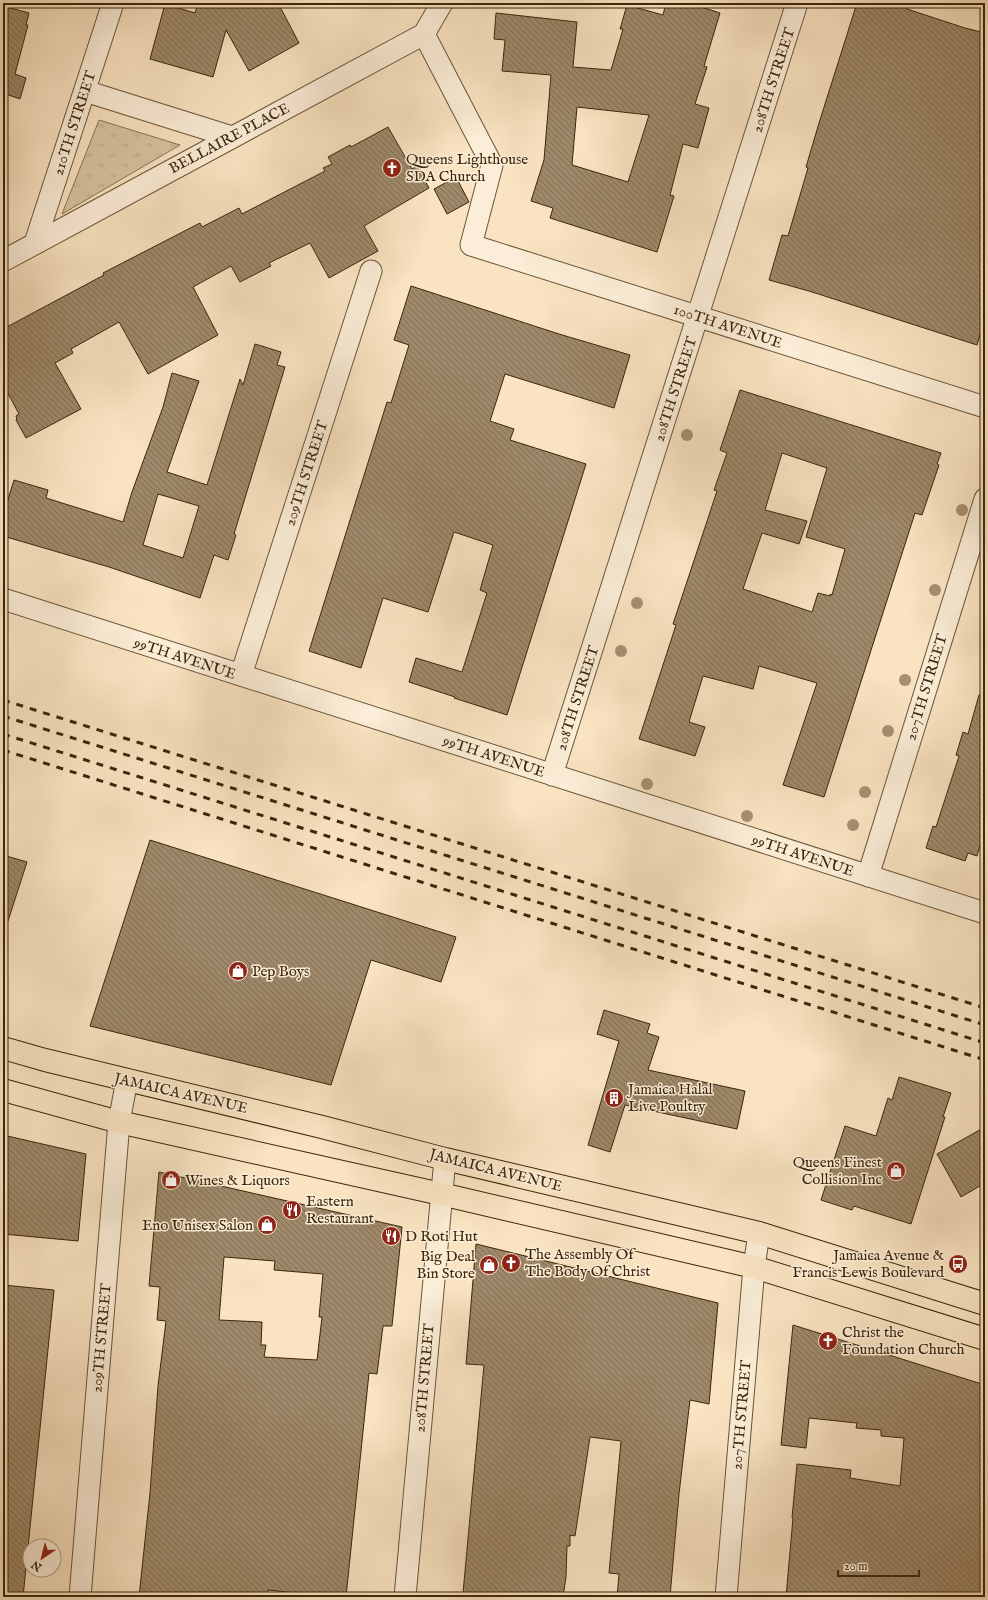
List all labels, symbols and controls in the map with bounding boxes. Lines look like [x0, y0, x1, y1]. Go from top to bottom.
street label: 208TH STREET [748, 25, 799, 135]
street label: 210TH STREET [49, 68, 100, 178]
street label: BELLAIRE PLACE [166, 99, 293, 178]
place label: Queens Lighthouse SDA Church [406, 150, 528, 186]
church icon: Queens Lighthouse SDA Church [381, 157, 403, 179]
street label: 100TH AVENUE [671, 300, 785, 353]
street label: 208TH STREET [650, 334, 701, 444]
street label: 209TH STREET [280, 418, 332, 528]
street label: 207TH STREET [901, 632, 952, 743]
street label: 99TH AVENUE [131, 633, 238, 684]
street label: 208TH STREET [552, 643, 603, 753]
street label: 99TH AVENUE [440, 731, 547, 782]
street label: 99TH AVENUE [749, 830, 856, 881]
shop icon: Pep Boys [227, 960, 249, 982]
place label: Pep Boys [252, 962, 309, 981]
street label: JAMAICA AVENUE [110, 1068, 249, 1118]
place label: Jamaica Halal Live Poultry [626, 1080, 713, 1116]
building icon: Jamaica Halal Live Poultry [603, 1087, 625, 1109]
street label: JAMAICA AVENUE [426, 1144, 564, 1196]
place label: Queens Finest Collision Inc [793, 1153, 882, 1189]
shop icon: Queens Finest Collision Inc [885, 1160, 907, 1182]
shop icon: Wines & Liquors [160, 1169, 182, 1191]
place label: Wines & Liquors [185, 1171, 290, 1190]
place label: Eastern Restaurant [306, 1192, 374, 1228]
restaurant icon: Eastern Restaurant [281, 1199, 303, 1221]
shop icon: Eno Unisex Salon [256, 1214, 278, 1236]
place label: Eno Unisex Salon [142, 1216, 253, 1235]
restaurant icon: D Roti Hut [380, 1225, 402, 1247]
place label: D Roti Hut [405, 1227, 478, 1246]
place label: The Assembly Of The Body Of Christ [525, 1245, 650, 1281]
place label: Jamaica Avenue & Francis Lewis Boulevard [792, 1246, 945, 1282]
place label: Big Deal Bin Store [417, 1247, 476, 1283]
church icon: The Assembly Of The Body Of Christ [500, 1252, 522, 1274]
bus stop icon: Jamaica Avenue & Francis Lewis Boulevard [947, 1253, 969, 1275]
shop icon: Big Deal Bin Store [478, 1254, 500, 1276]
street label: 209TH STREET [87, 1283, 116, 1394]
street label: 208TH STREET [410, 1323, 439, 1433]
place label: Christ the Foundation Church [842, 1323, 964, 1359]
church icon: Christ the Foundation Church [817, 1330, 839, 1352]
street label: 207TH STREET [727, 1359, 756, 1471]
north arrow [22, 1538, 62, 1578]
scale bar [838, 1552, 919, 1578]
text: N [29, 1557, 46, 1574]
text: 20 m [844, 1559, 867, 1574]

